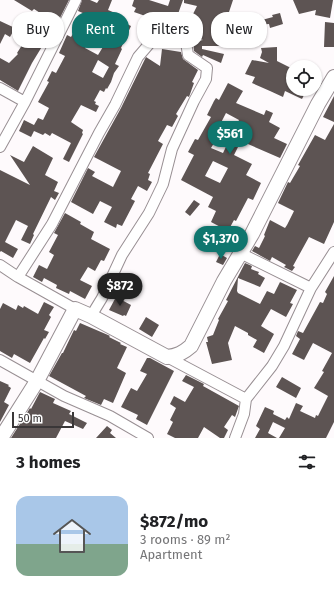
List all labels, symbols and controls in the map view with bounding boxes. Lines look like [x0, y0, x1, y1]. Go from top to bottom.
chip: Buy [12, 12, 64, 48]
chip: Rent [72, 12, 129, 48]
chip: Filters [137, 12, 203, 48]
chip: New [211, 12, 267, 48]
map controls [286, 60, 322, 96]
button: locate [286, 60, 322, 96]
pin: $561 [206, 121, 254, 155]
text: $561 [217, 126, 243, 141]
pin: $1,370 [188, 226, 254, 260]
text: $1,370 [203, 231, 239, 246]
pin: $872 [96, 273, 144, 307]
text: $872 [106, 278, 134, 293]
scale bar [12, 410, 74, 429]
text: 50 m [18, 412, 42, 425]
icon: filters [296, 451, 318, 473]
text: 3 homes [16, 452, 81, 473]
text: $872/mo [140, 511, 208, 532]
icon: home [48, 512, 96, 560]
text: 3 rooms · 89 m² [140, 532, 230, 547]
text: Apartment [140, 547, 202, 562]

